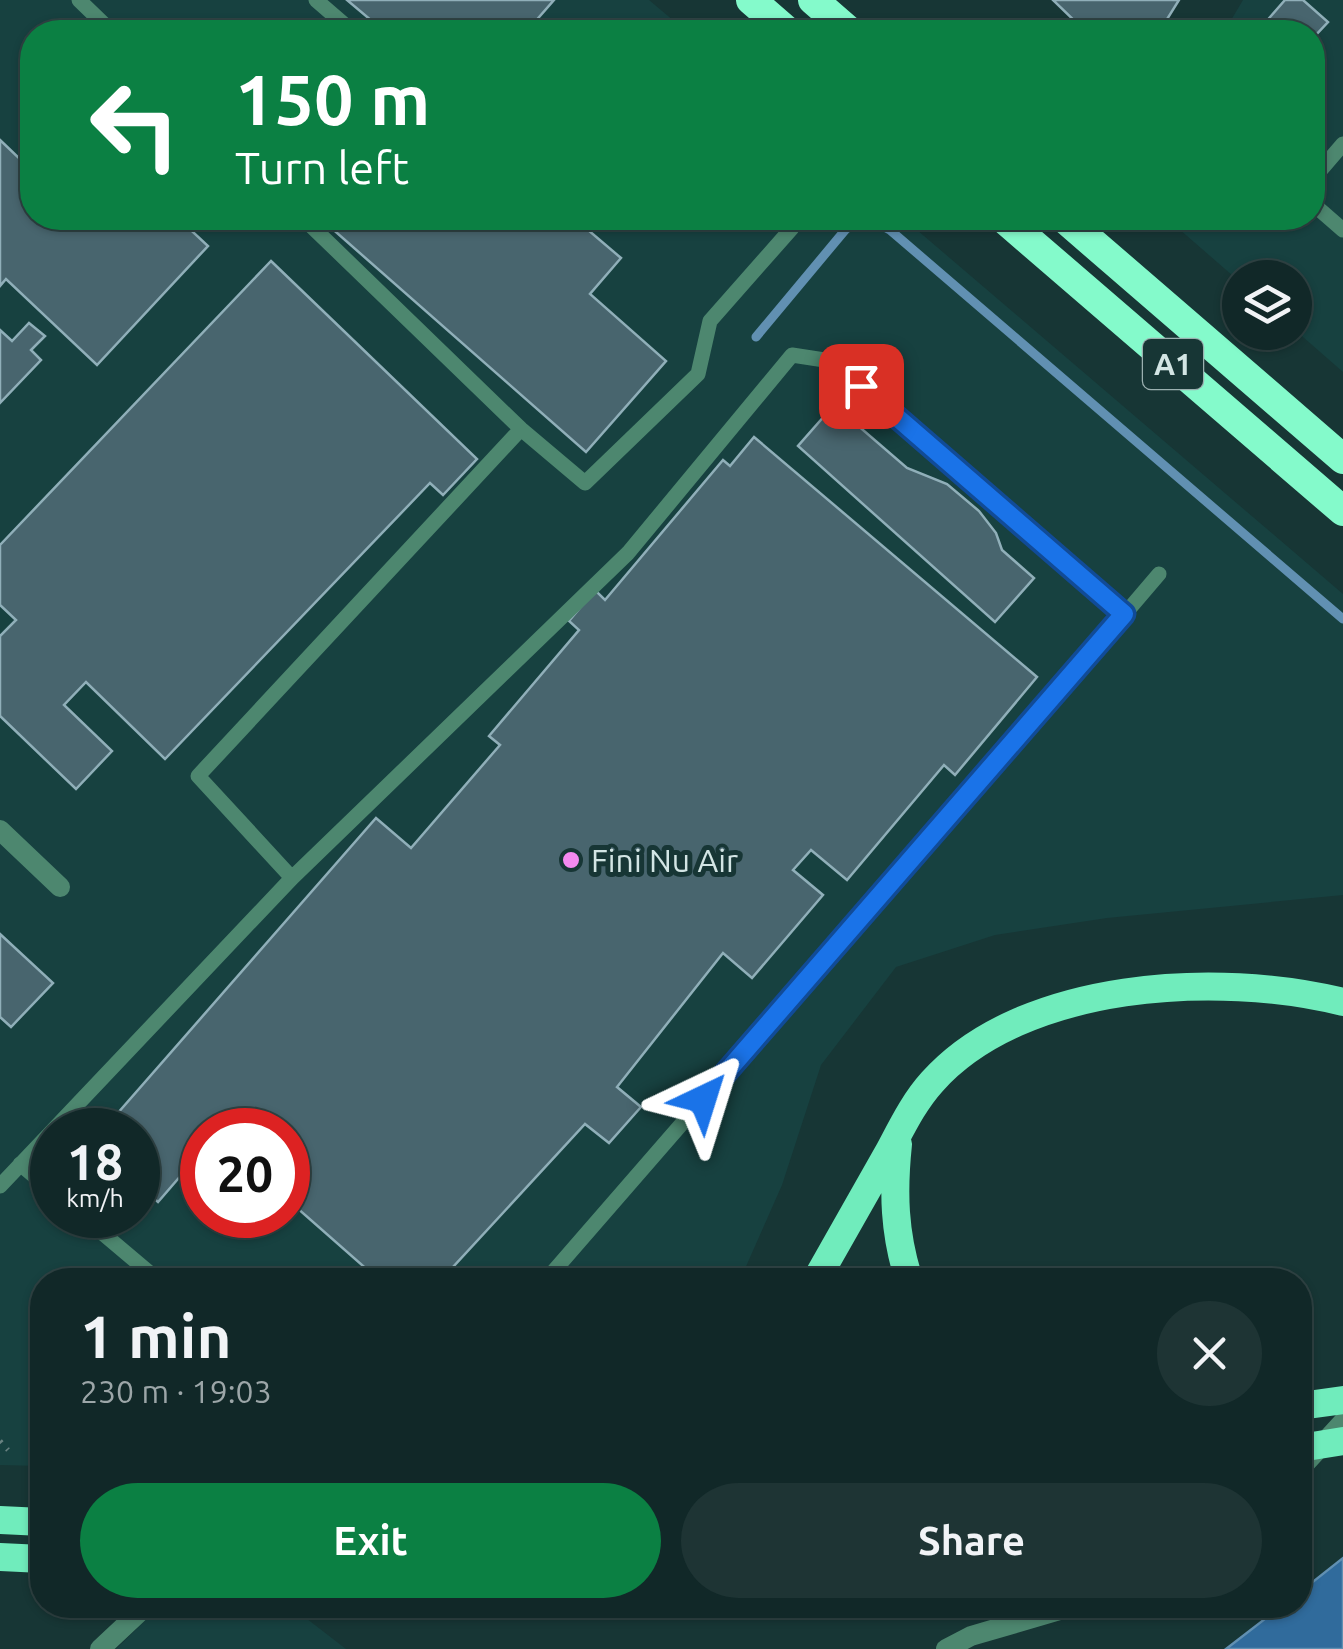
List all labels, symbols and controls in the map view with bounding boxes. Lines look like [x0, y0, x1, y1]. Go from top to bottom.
icon: left [70, 60, 200, 190]
text: 150 m [235, 60, 430, 138]
text: Turn left [235, 142, 409, 193]
map controls [1222, 260, 1312, 350]
button: layers [1222, 260, 1312, 350]
road number: A1 [1143, 339, 1203, 389]
pin [819, 344, 904, 429]
icon: arrive [834, 359, 889, 414]
place label: Fini Nu Air [591, 842, 738, 878]
marker: Fini Nu Air [560, 849, 582, 871]
position arrow [651, 1047, 755, 1151]
speed limit sign: 20 [180, 1108, 310, 1238]
text: 18 [67, 1133, 123, 1189]
text: km/h [66, 1184, 124, 1212]
button: close [1157, 1301, 1262, 1406]
text: 1 min [80, 1302, 232, 1369]
text: 230 m · 19:03 [80, 1373, 272, 1409]
button: Exit [80, 1483, 661, 1598]
button: Share [681, 1483, 1262, 1598]

